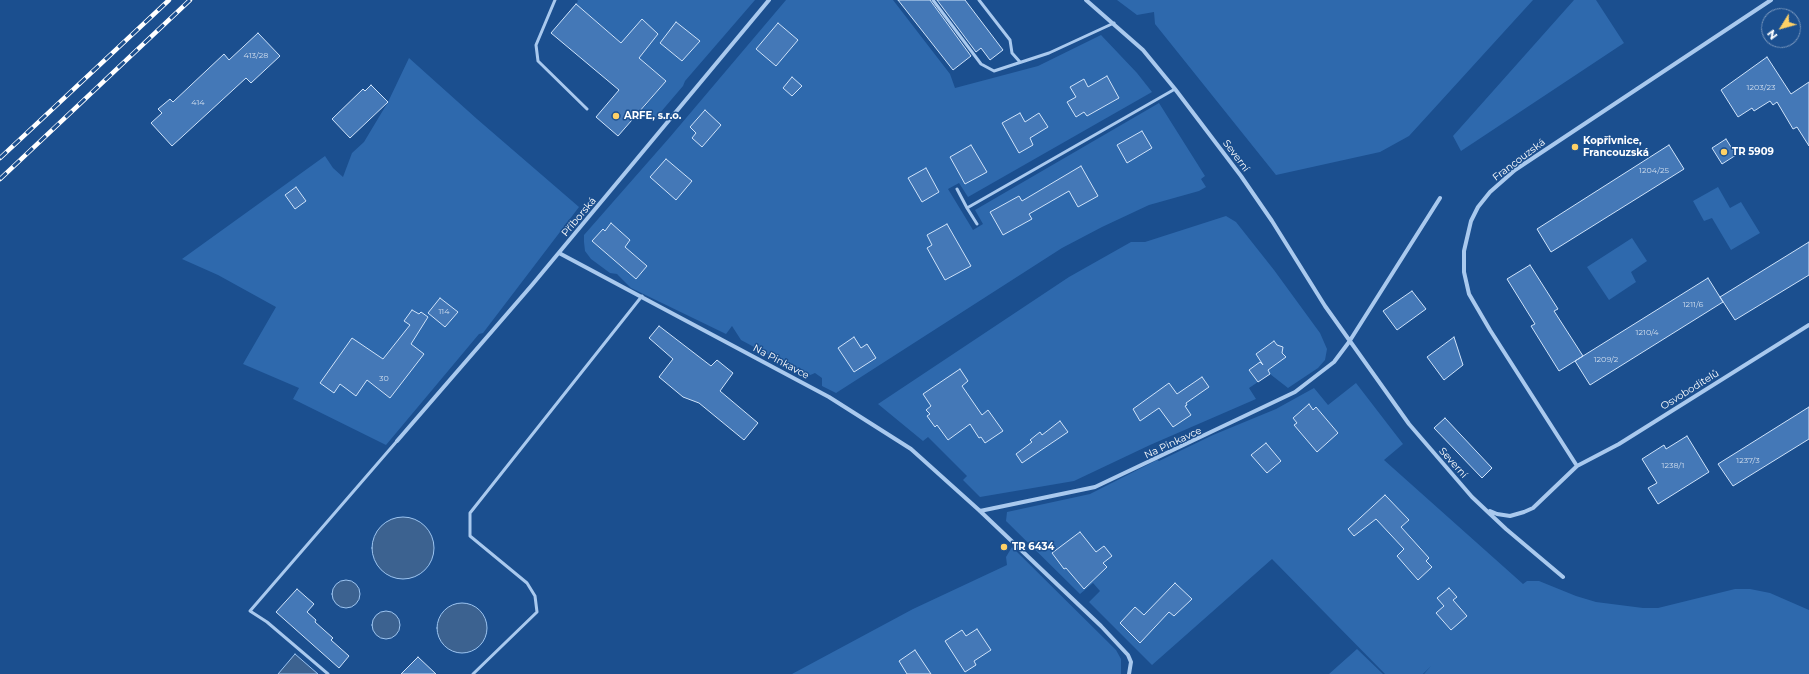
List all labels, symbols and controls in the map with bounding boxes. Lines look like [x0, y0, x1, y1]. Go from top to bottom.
north arrow [1761, 8, 1801, 48]
text: N [1764, 27, 1780, 42]
house number: 413/28 [244, 51, 268, 61]
house number: 1203/23 [1747, 83, 1775, 93]
house number: 414 [191, 98, 205, 108]
place label: ARFE, s.r.o. [624, 110, 681, 122]
marker: ARFE, s.r.o. [611, 111, 621, 121]
place label: Kopřivnice, Francouzská [1583, 135, 1649, 158]
street label: Francouzská [1490, 136, 1548, 184]
street label: Severní [1220, 138, 1252, 174]
marker: Kopřivnice, Francouzská [1570, 142, 1580, 152]
place label: TR 5909 [1732, 146, 1774, 158]
marker: TR 5909 [1719, 147, 1729, 157]
house number: 1204/25 [1639, 166, 1669, 176]
street label: Příborská [559, 195, 599, 239]
house number: 1211/6 [1683, 300, 1703, 310]
house number: 114 [438, 307, 450, 317]
house number: 1210/4 [1636, 328, 1658, 338]
street label: Na Pinkavce [751, 342, 811, 382]
house number: 1209/2 [1594, 355, 1618, 365]
street label: Osvoboditelů [1659, 367, 1721, 413]
house number: 30 [379, 374, 389, 384]
street label: Na Pinkavce [1142, 425, 1204, 461]
street label: Severní [1436, 445, 1470, 481]
house number: 1237/3 [1736, 456, 1760, 466]
house number: 1238/1 [1662, 461, 1684, 471]
place label: TR 6434 [1012, 541, 1054, 553]
marker: TR 6434 [999, 542, 1009, 552]

